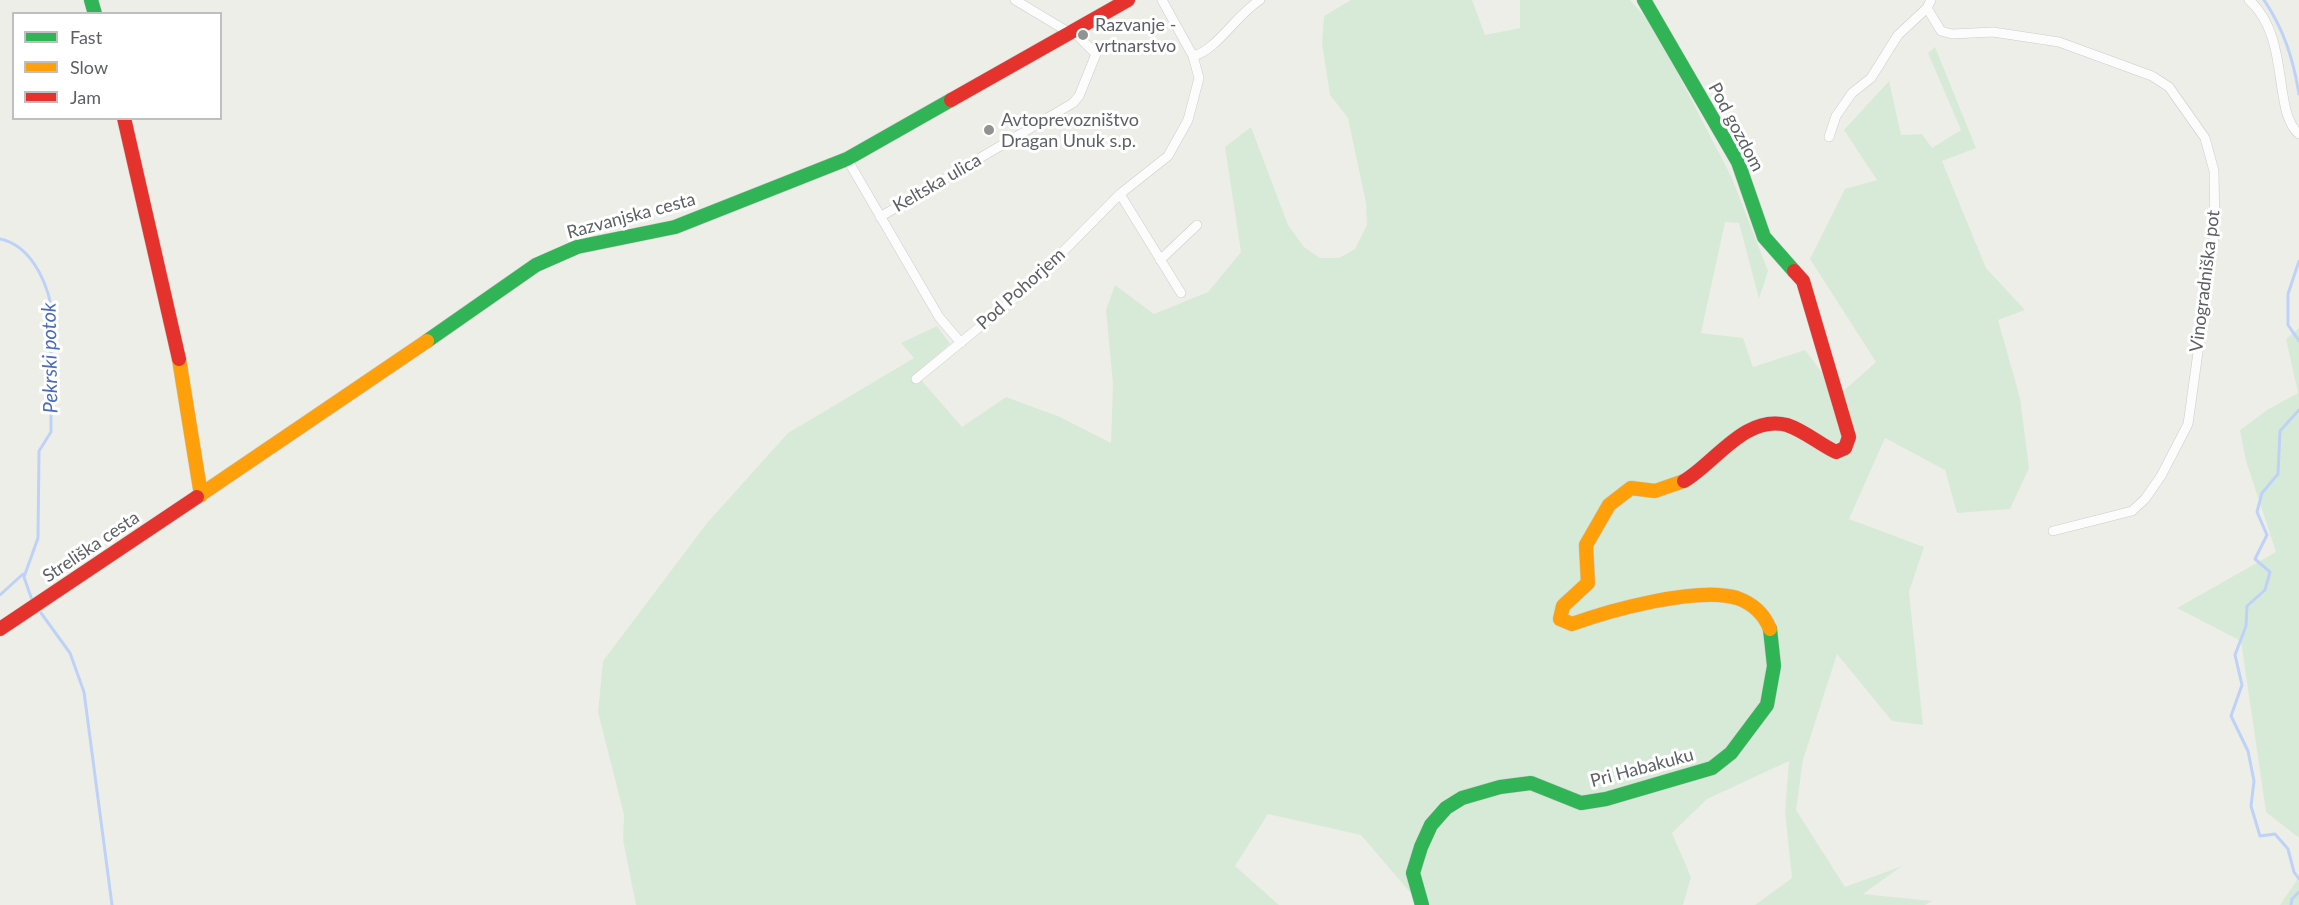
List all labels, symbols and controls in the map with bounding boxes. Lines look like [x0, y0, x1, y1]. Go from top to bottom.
legend [12, 12, 222, 120]
place label: Razvanje - vrtnarstvo [1095, 14, 1176, 57]
text: Fast [70, 26, 102, 48]
marker: Razvanje - vrtnarstvo [1076, 28, 1090, 42]
text: Slow [70, 56, 108, 78]
street label: Pod gozdom [1704, 79, 1768, 175]
text: Jam [70, 86, 101, 108]
place label: Avtoprevozništvo Dragan Unuk s.p. [1001, 109, 1139, 152]
marker: Avtoprevozništvo Dragan Unuk s.p. [982, 123, 996, 137]
street label: Keltska ulica [889, 149, 985, 217]
street label: Razvanjska cesta [564, 188, 698, 244]
street label: Vinogradniška pot [2186, 209, 2224, 353]
street label: Pod Pohorjem [972, 244, 1070, 334]
water label: Pekrski potok [37, 302, 63, 414]
street label: Streliška cesta [39, 507, 143, 587]
street label: Pri Habakuku [1588, 744, 1696, 792]

